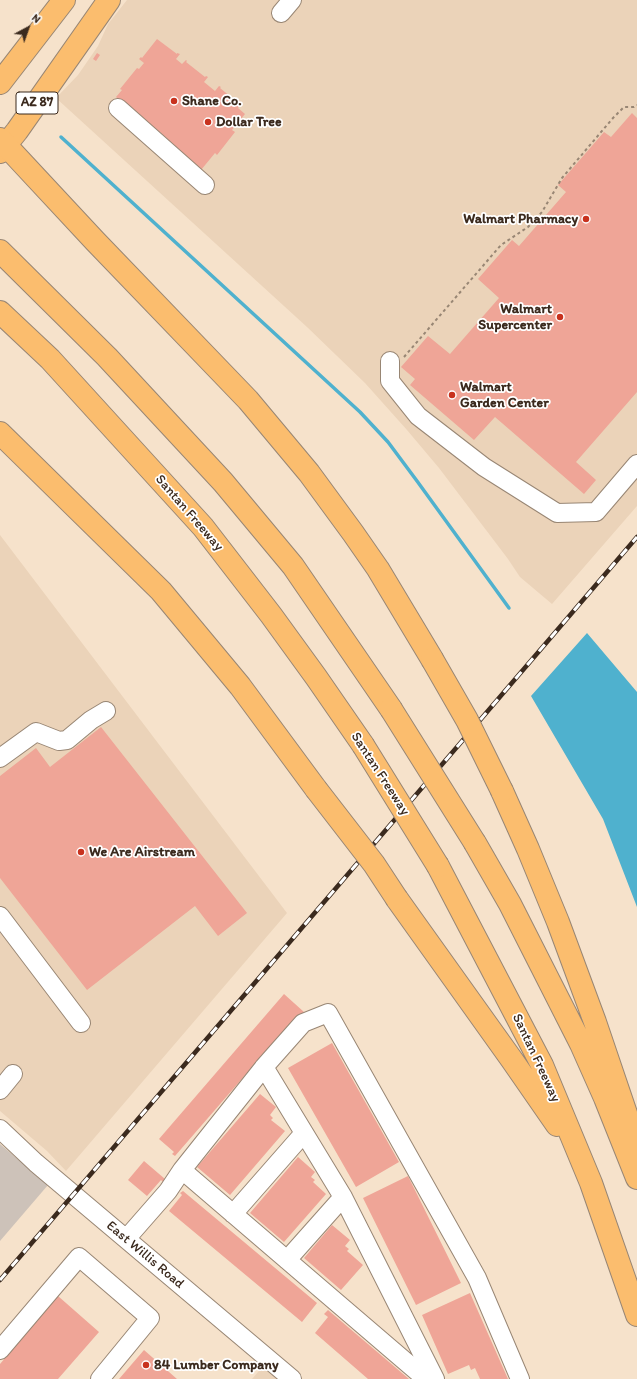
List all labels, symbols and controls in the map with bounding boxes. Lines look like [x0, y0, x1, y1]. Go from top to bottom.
north arrow [8, 8, 48, 48]
text: N [29, 11, 43, 26]
road number: AZ 87 [16, 92, 58, 114]
place label: Shane Co. [182, 93, 242, 109]
marker: Shane Co. [169, 96, 179, 106]
place label: Dollar Tree [216, 114, 282, 130]
marker: Dollar Tree [203, 117, 213, 127]
place label: Walmart Pharmacy [463, 211, 578, 227]
marker: Walmart Pharmacy [581, 214, 591, 224]
place label: Walmart Supercenter [478, 301, 552, 334]
marker: Walmart Supercenter [555, 312, 565, 322]
place label: Walmart Garden Center [460, 379, 549, 412]
marker: Walmart Garden Center [447, 390, 457, 400]
street label: Santan Freeway [151, 471, 227, 555]
street label: Santan Freeway [347, 729, 413, 819]
place label: We Are Airstream [89, 844, 195, 860]
marker: We Are Airstream [76, 847, 86, 857]
street label: Santan Freeway [508, 1011, 564, 1105]
street label: East Willis Road [103, 1218, 187, 1292]
place label: 84 Lumber Company [154, 1357, 279, 1373]
marker: 84 Lumber Company [141, 1360, 151, 1370]

